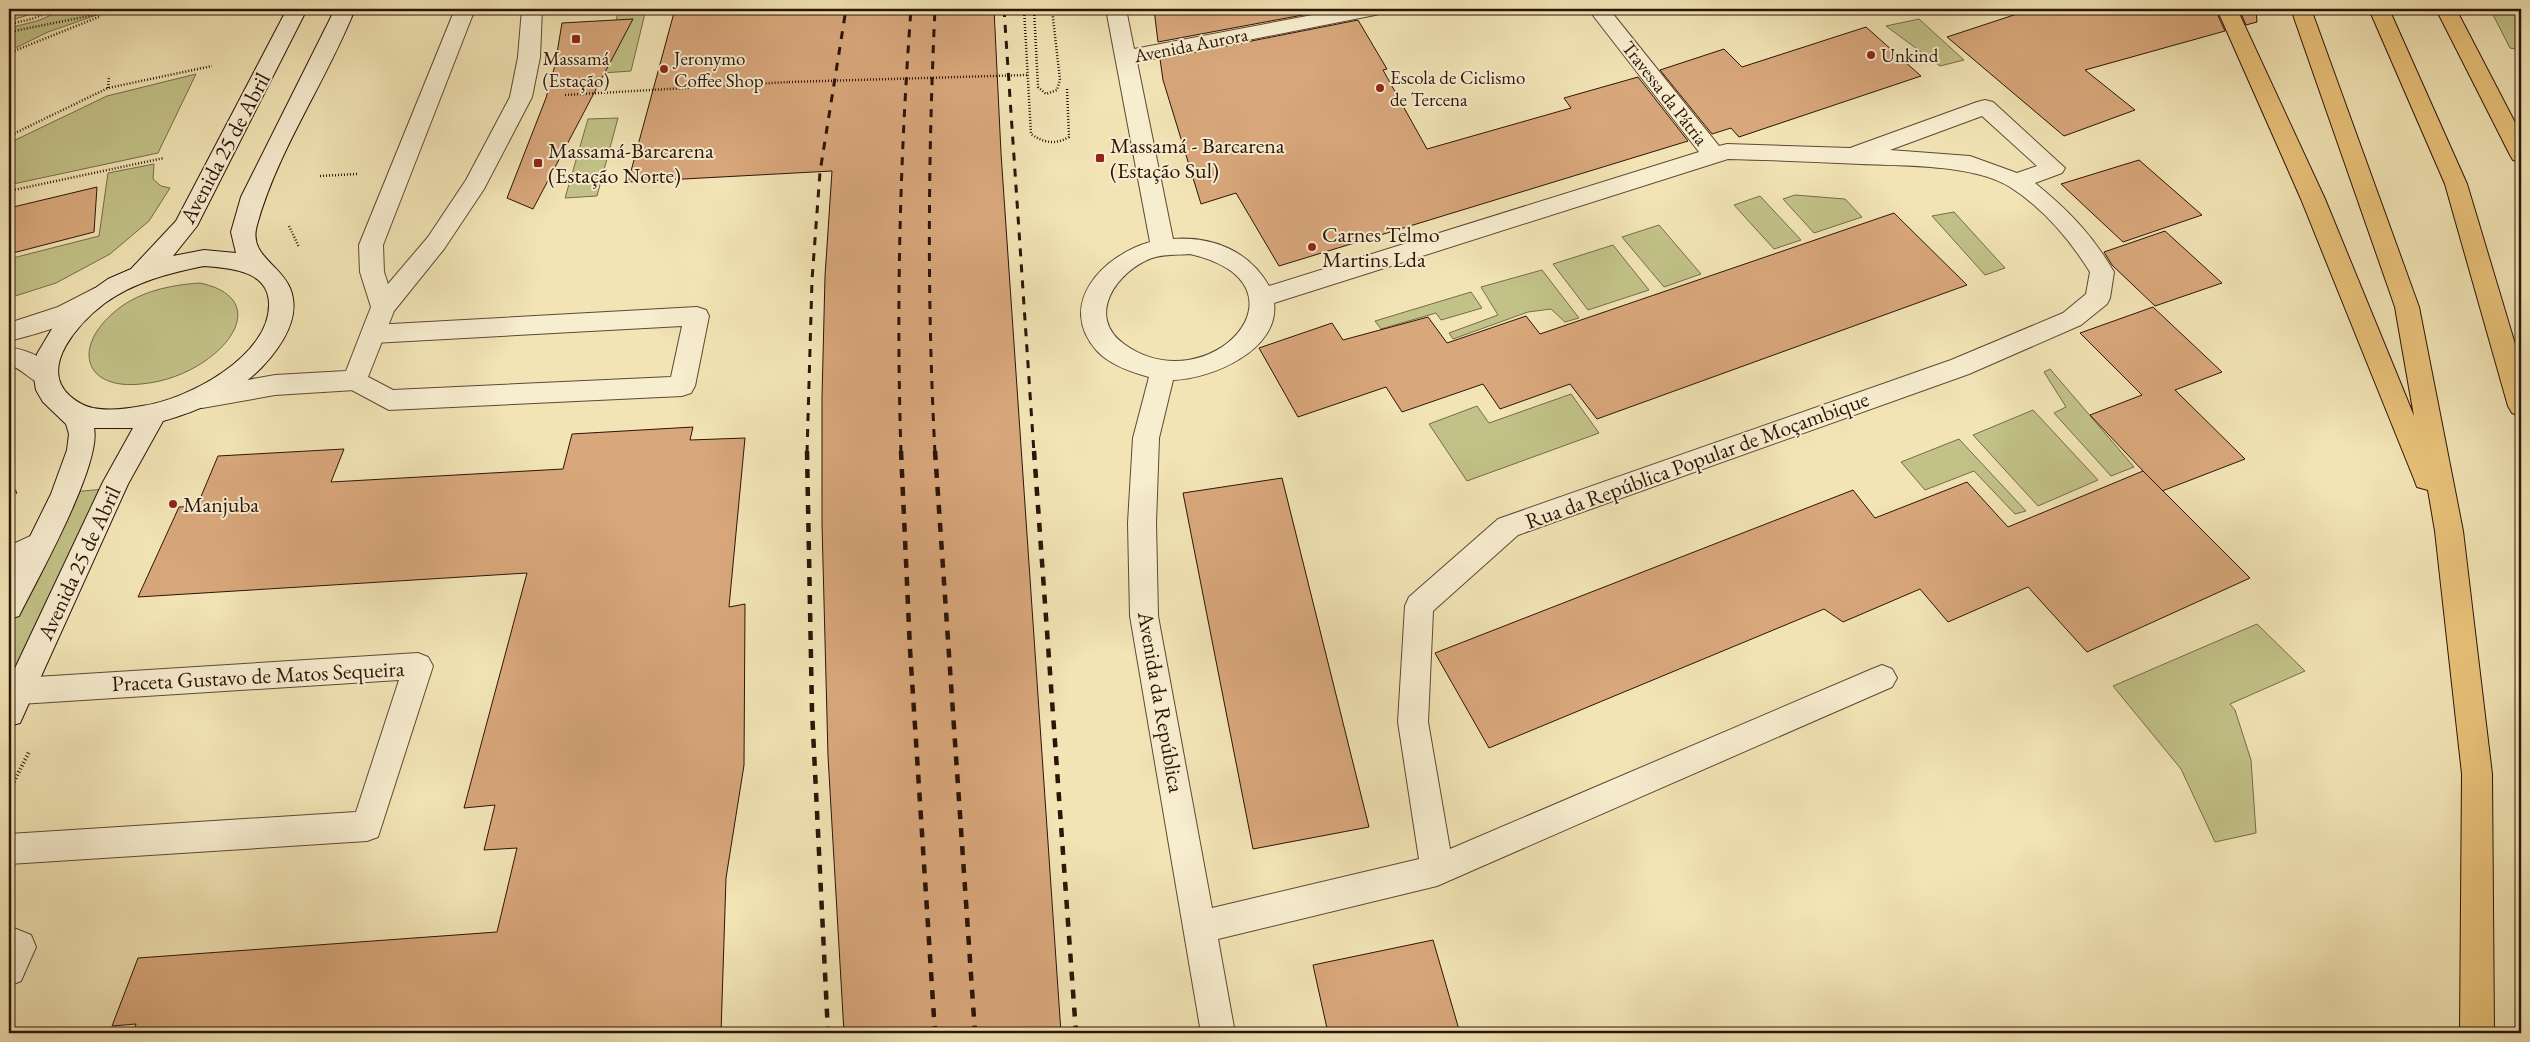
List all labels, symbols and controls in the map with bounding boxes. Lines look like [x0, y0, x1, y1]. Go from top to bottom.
street label: Avenida Aurora [1131, 22, 1251, 68]
marker: Massamá (Estação) [570, 33, 582, 45]
street label: Travessa da Pátria [1616, 36, 1714, 151]
place label: Unkind [1881, 43, 1939, 68]
place label: Massamá (Estação) [543, 46, 610, 93]
place label: Jeronymo Coffee Shop [672, 46, 764, 93]
marker: Unkind [1865, 49, 1877, 61]
marker: Jeronymo Coffee Shop [658, 63, 670, 75]
place label: Escola de Ciclismo de Tercena [1390, 65, 1526, 112]
street label: Avenida 25 de Abril [173, 68, 277, 229]
marker: Escola de Ciclismo de Tercena [1374, 82, 1386, 94]
place label: Massamá - Barcarena (Estação Sul) [1110, 131, 1285, 185]
place label: Massamá-Barcarena (Estação Norte) [548, 136, 714, 190]
marker: Massamá - Barcarena (Estação Sul) [1094, 152, 1106, 164]
marker: Massamá-Barcarena (Estação Norte) [532, 157, 544, 169]
place label: Carnes Telmo Martins Lda [1322, 220, 1440, 274]
marker: Carnes Telmo Martins Lda [1306, 241, 1318, 253]
street label: Rua da República Popular de Moçambique [1521, 384, 1873, 536]
street label: Avenida 25 de Abril [30, 481, 127, 646]
place label: Manjuba [183, 490, 259, 519]
marker: Manjuba [167, 498, 179, 510]
street label: Avenida da República [1131, 608, 1191, 795]
street label: Praceta Gustavo de Matos Sequeira [111, 654, 405, 698]

